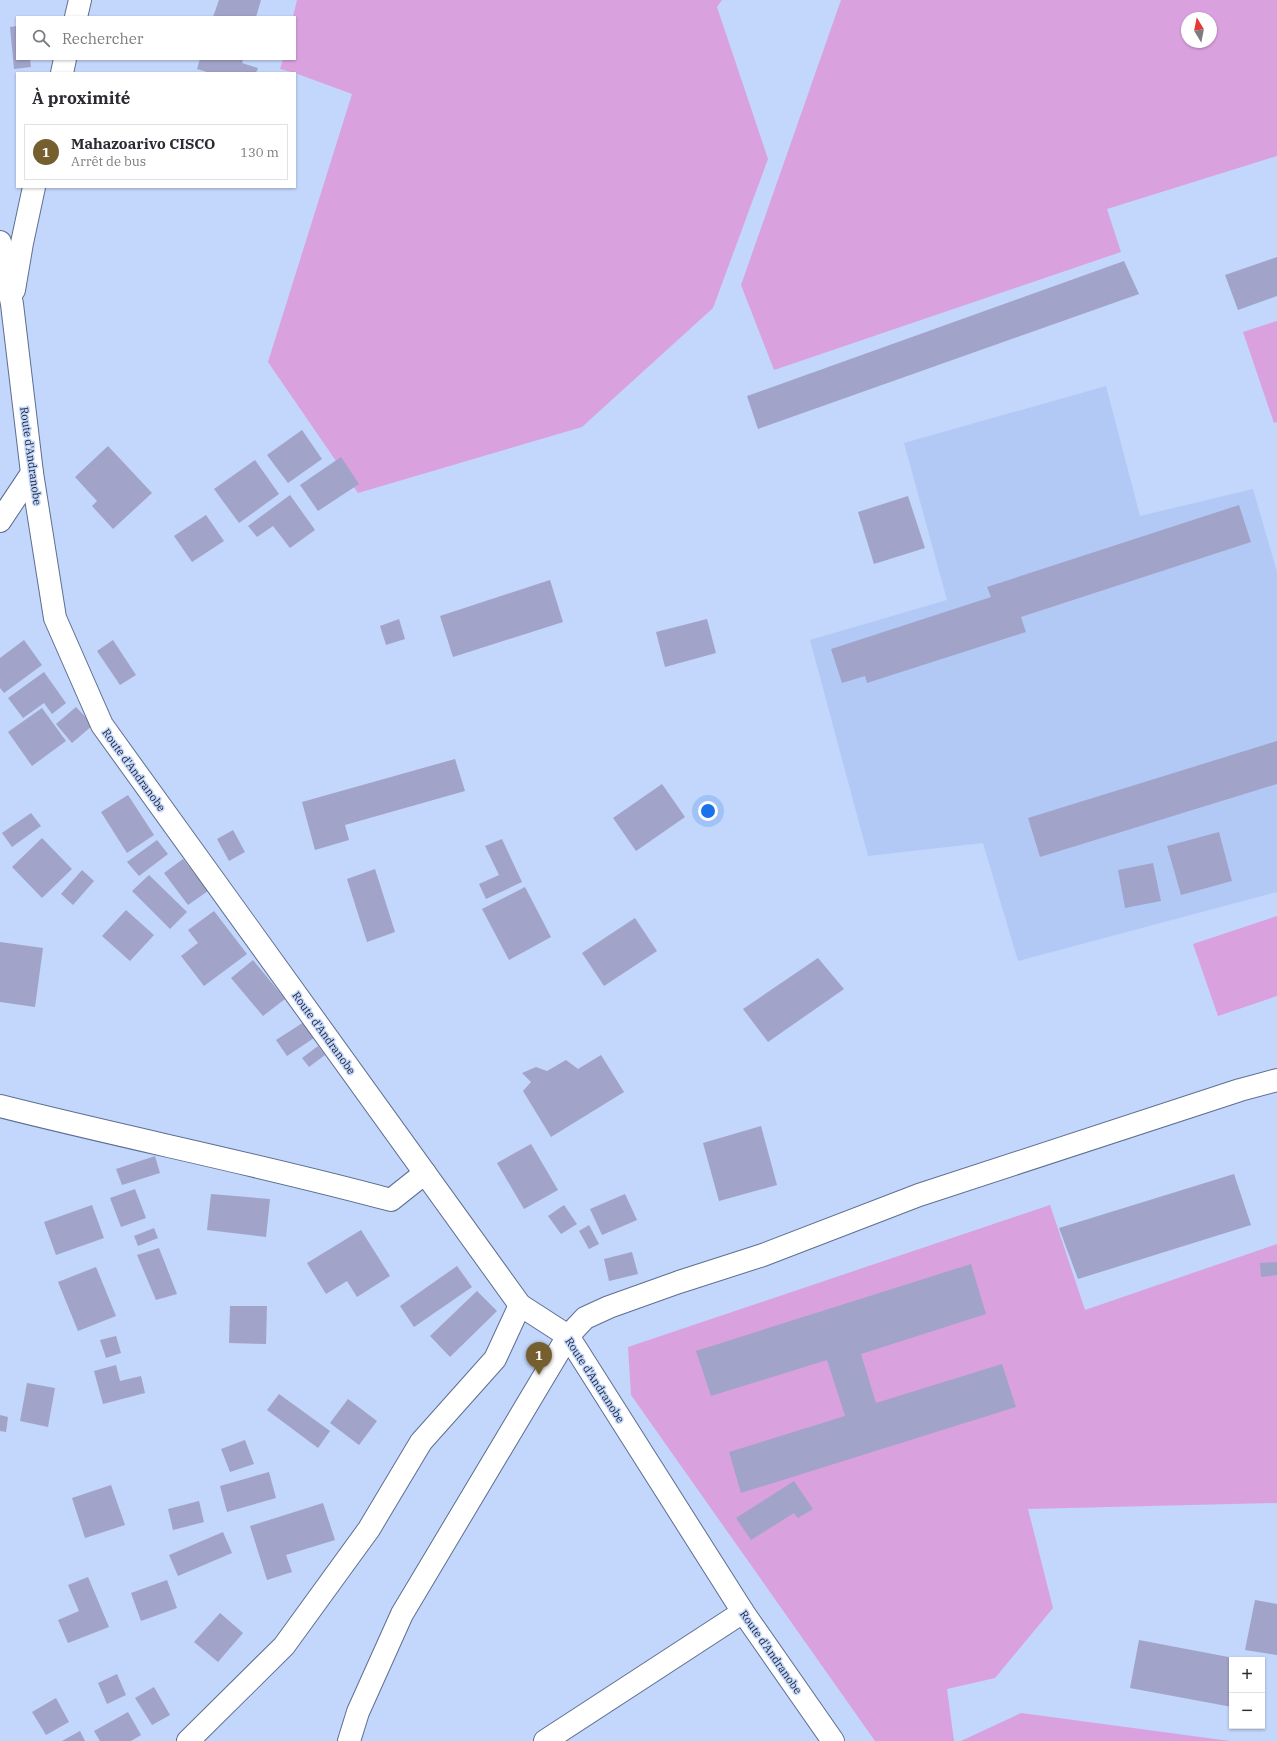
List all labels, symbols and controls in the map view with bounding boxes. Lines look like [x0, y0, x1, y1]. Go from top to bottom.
north arrow [1181, 12, 1217, 48]
search box [16, 16, 296, 60]
icon: search [30, 27, 52, 49]
text: Rechercher [62, 29, 143, 48]
text: À proximité [32, 87, 130, 109]
text: Mahazoarivo CISCO [71, 134, 216, 153]
text: 1 [42, 144, 50, 161]
text: 130 m [240, 144, 279, 161]
text: Arrêt de bus [71, 153, 146, 170]
street label: Route d'Andranobe [17, 406, 45, 506]
street label: Route d'Andranobe [99, 726, 169, 814]
your location [698, 801, 718, 821]
street label: Route d'Andranobe [289, 989, 359, 1077]
street label: Route d'Andranobe [562, 1335, 628, 1425]
pin: 1 [526, 1342, 552, 1375]
street label: Route d'Andranobe [737, 1607, 805, 1697]
map controls [1229, 1657, 1265, 1729]
button: + [1229, 1657, 1265, 1693]
button: − [1229, 1693, 1265, 1729]

